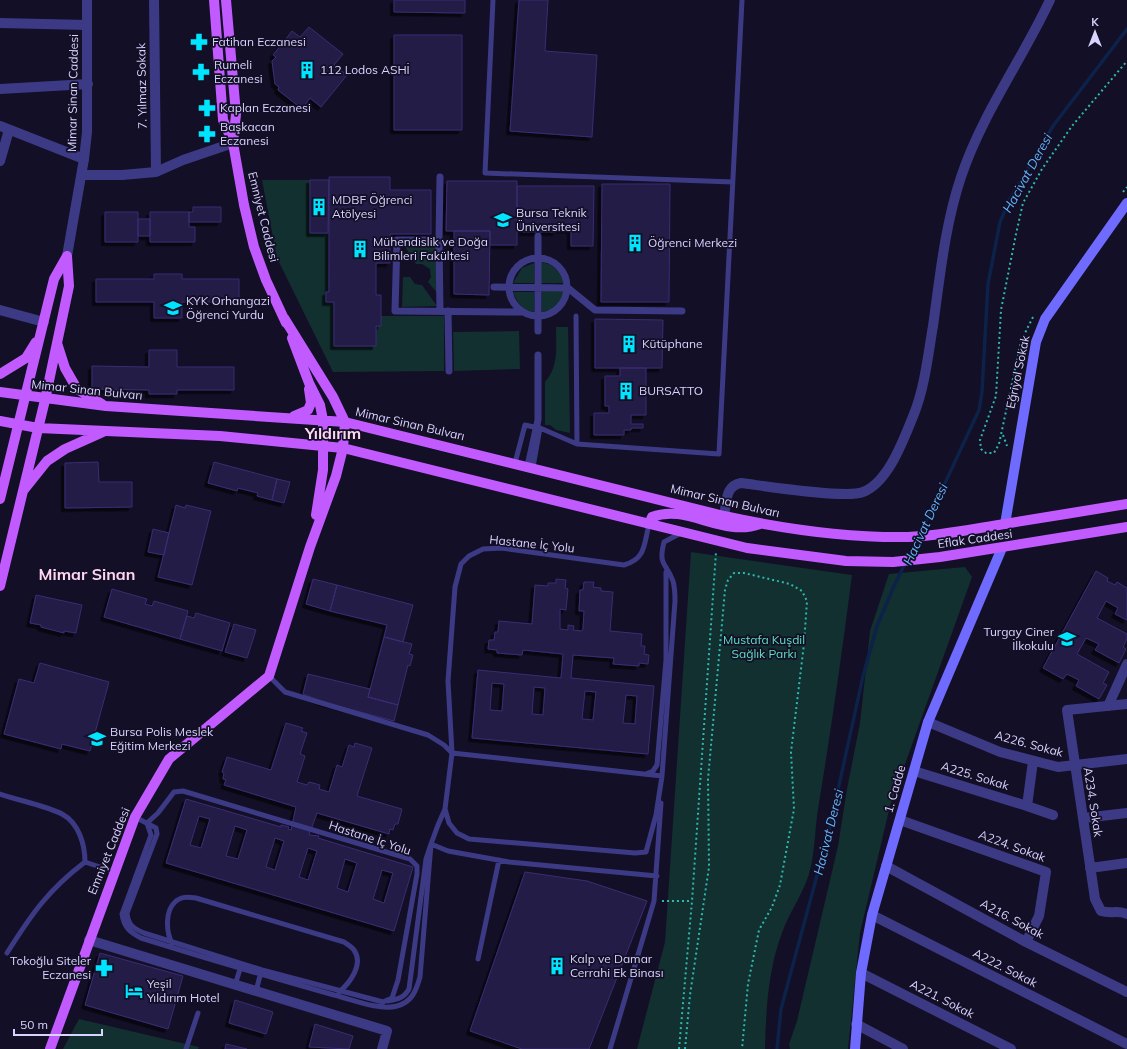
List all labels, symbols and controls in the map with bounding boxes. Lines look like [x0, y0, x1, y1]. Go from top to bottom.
north arrow [1075, 12, 1115, 52]
text: K [1091, 15, 1099, 29]
pharmacy icon: Fatihan Eczanesi [189, 32, 209, 52]
street label: Mimar Sinan Caddesi [64, 34, 81, 152]
place label: Fatihan Eczanesi [212, 34, 306, 49]
street label: 7. Yılmaz Sokak [133, 42, 150, 129]
place label: Rumeli Eczanesi [214, 57, 263, 86]
building icon: 112 Lodos ASHİ [297, 60, 317, 80]
pharmacy icon: Rumeli Eczanesi [191, 62, 211, 82]
place label: 112 Lodos ASHİ [320, 62, 410, 77]
pharmacy icon: Kaplan Eczanesi [197, 98, 217, 118]
place label: Kaplan Eczanesi [220, 100, 311, 115]
place label: Başkacan Eczanesi [220, 119, 275, 148]
pharmacy icon: Başkacan Eczanesi [197, 124, 217, 144]
water label: Hacivat Deresi [999, 130, 1056, 215]
street label: Emniyet Caddesi [245, 170, 282, 264]
place label: MDBF Öğrenci Atölyesi [332, 192, 413, 221]
building icon: MDBF Öğrenci Atölyesi [309, 197, 329, 217]
place label: Bursa Teknik Üniversitesi [516, 205, 588, 234]
school or university icon: Bursa Teknik Üniversitesi [493, 210, 513, 230]
building icon: Öğrenci Merkezi [625, 233, 645, 253]
place label: Mühendislik ve Doğa Bilimleri Fakültesi [373, 234, 488, 263]
place label: Öğrenci Merkezi [648, 235, 737, 250]
building icon: Mühendislik ve Doğa Bilimleri Fakültesi [350, 239, 370, 259]
place label: KYK Orhangazi Öğrenci Yurdu [186, 293, 270, 322]
school or university icon: KYK Orhangazi Öğrenci Yurdu [163, 298, 183, 318]
street label: Eğriyol Sokak [1002, 333, 1033, 410]
building icon: Kütüphane [619, 334, 639, 354]
place label: Kütüphane [642, 336, 703, 351]
street label: Mimar Sinan Bulvarı [31, 376, 143, 403]
building icon: BURSATTO [616, 381, 636, 401]
place label: BURSATTO [639, 383, 703, 398]
street label: Mimar Sinan Bulvarı [354, 404, 466, 443]
district label: Yıldırım [304, 423, 361, 443]
water label: Hacivat Deresi [899, 480, 951, 567]
street label: Mimar Sinan Bulvarı [669, 481, 781, 520]
street label: Eflak Caddesi [937, 526, 1013, 551]
street label: Hastane İç Yolu [489, 532, 575, 555]
district label: Mimar Sinan [39, 564, 135, 584]
place label: Turgay Ciner İlkokulu [984, 624, 1055, 653]
school or university icon: Turgay Ciner İlkokulu [1057, 629, 1077, 649]
park label: Mustafa Kuşdil Sağlık Parkı [723, 632, 805, 661]
place label: Bursa Polis Meslek Eğitim Merkezi [110, 724, 214, 753]
street label: A226. Sokak [993, 727, 1066, 760]
school or university icon: Bursa Polis Meslek Eğitim Merkezi [87, 729, 107, 749]
street label: A225. Sokak [939, 758, 1012, 793]
street label: 1. Cadde [881, 763, 909, 815]
street label: A234. Sokak [1081, 766, 1107, 839]
water label: Hacivat Deresi [810, 787, 847, 877]
street label: Emniyet Caddesi [84, 805, 133, 897]
street label: Hastane İç Yolu [327, 817, 413, 858]
street label: A224. Sokak [977, 826, 1048, 865]
street label: A216. Sokak [978, 895, 1047, 942]
street label: A222. Sokak [971, 945, 1041, 991]
place label: Kalp ve Damar Cerrahi Ek Binası [570, 951, 664, 980]
place label: Tokoğlu Siteler Eczanesi [10, 953, 92, 982]
building icon: Kalp ve Damar Cerrahi Ek Binası [547, 956, 567, 976]
pharmacy icon: Tokoğlu Siteler Eczanesi [94, 958, 114, 978]
place label: Yeşil Yıldırım Hotel [146, 976, 220, 1005]
street label: A221. Sokak [908, 976, 978, 1022]
hotel icon: Yeşil Yıldırım Hotel [124, 981, 144, 1001]
scale bar [14, 1011, 102, 1037]
text: 50 m [20, 1017, 48, 1032]

